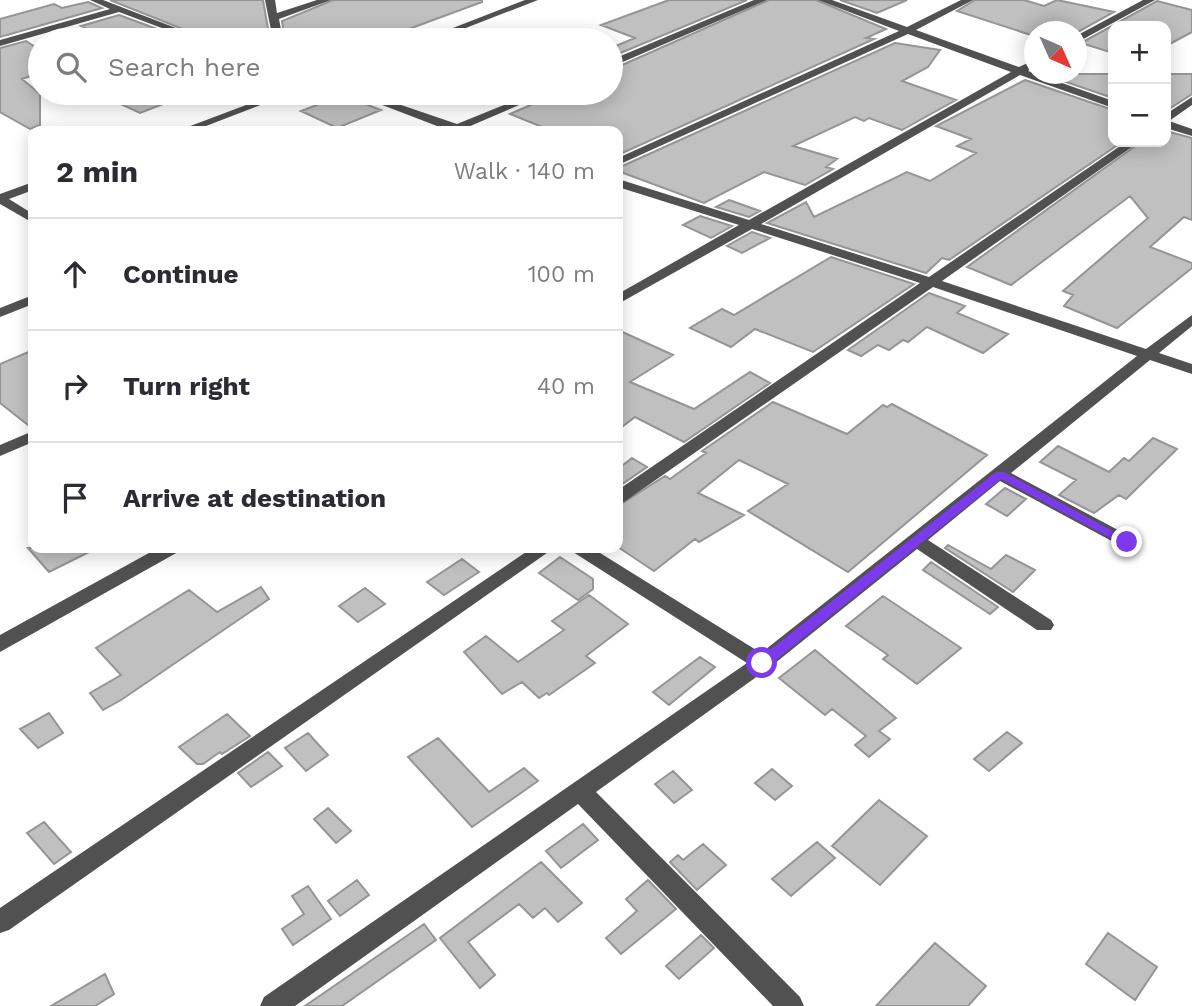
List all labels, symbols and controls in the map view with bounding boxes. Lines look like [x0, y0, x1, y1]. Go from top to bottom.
north arrow [1024, 21, 1087, 84]
map controls [1108, 21, 1171, 147]
button: + [1108, 21, 1171, 84]
search box [28, 28, 623, 105]
icon: search [52, 48, 90, 86]
text: Search here [108, 52, 260, 82]
button: − [1108, 84, 1171, 147]
text: 2 min [56, 154, 138, 189]
text: Walk · 140 m [454, 158, 595, 185]
icon: ahead [56, 255, 94, 293]
text: Continue [123, 259, 239, 289]
text: 100 m [528, 261, 595, 288]
icon: right [56, 367, 94, 405]
text: Turn right [123, 371, 250, 401]
text: 40 m [537, 373, 595, 400]
icon: arrive [56, 479, 94, 517]
text: Arrive at destination [123, 483, 386, 513]
route end [1111, 526, 1142, 557]
route start [746, 647, 777, 678]

